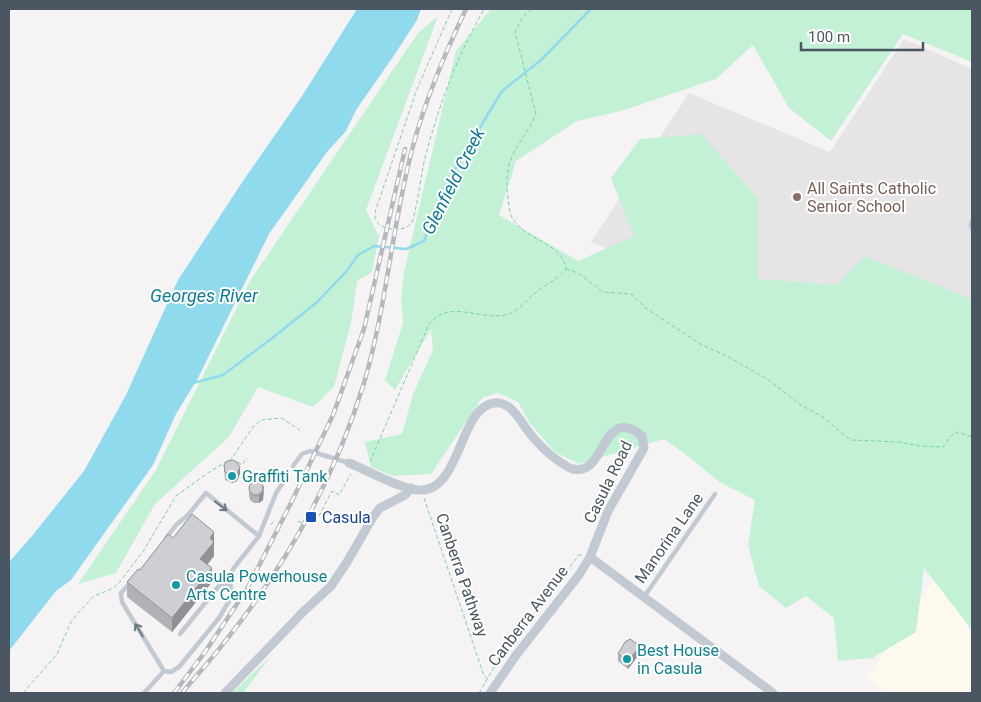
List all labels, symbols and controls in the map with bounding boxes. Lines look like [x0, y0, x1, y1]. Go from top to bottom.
scale bar [801, 20, 924, 52]
text: 100 m [808, 28, 850, 46]
water label: Glenfield Creek [417, 123, 489, 238]
place label: All Saints Catholic Senior School [807, 179, 936, 216]
marker: All Saints Catholic Senior School [791, 191, 803, 203]
water label: Georges River [150, 285, 259, 306]
street label: Casula Road [580, 438, 636, 526]
place label: Graffiti Tank [242, 467, 328, 486]
marker: Graffiti Tank [226, 470, 238, 482]
street label: Manorina Lane [631, 489, 707, 587]
one-way arrow [214, 500, 227, 511]
place label: Casula [322, 508, 371, 527]
marker: Casula [304, 510, 318, 524]
street label: Canberra Pathway [432, 511, 492, 640]
street label: Canberra Avenue [484, 562, 572, 670]
place label: Casula Powerhouse Arts Centre [186, 567, 327, 604]
marker: Casula Powerhouse Arts Centre [170, 579, 182, 591]
one-way arrow [134, 623, 144, 637]
place label: Best House in Casula [637, 641, 719, 678]
marker: Best House in Casula [621, 653, 633, 665]

